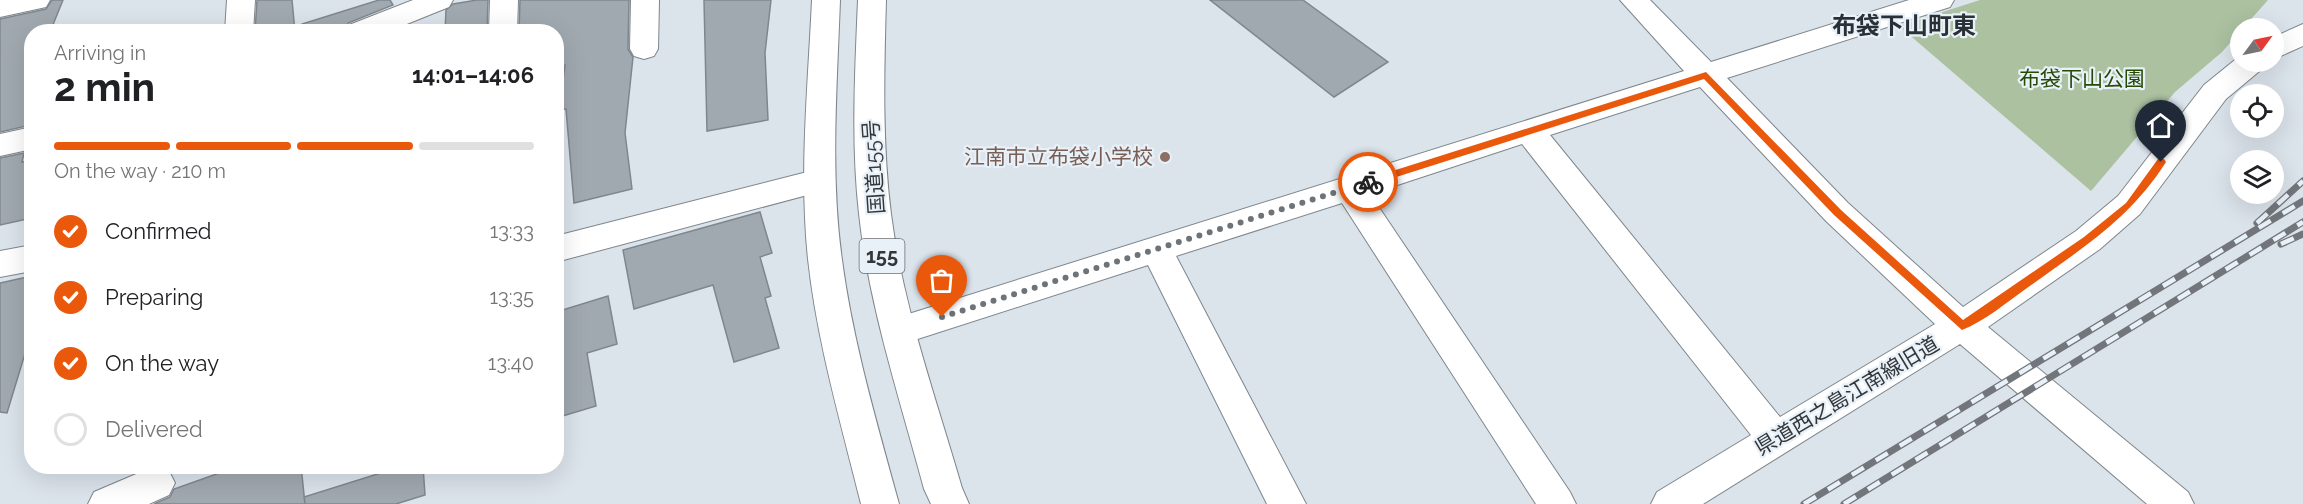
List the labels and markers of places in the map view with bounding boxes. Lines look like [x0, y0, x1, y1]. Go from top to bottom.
pin [2135, 100, 2186, 162]
place label: 江南市立布袋小学校 [964, 144, 1153, 169]
marker: 江南市立布袋小学校 [1158, 150, 1172, 164]
pin [916, 255, 967, 317]

